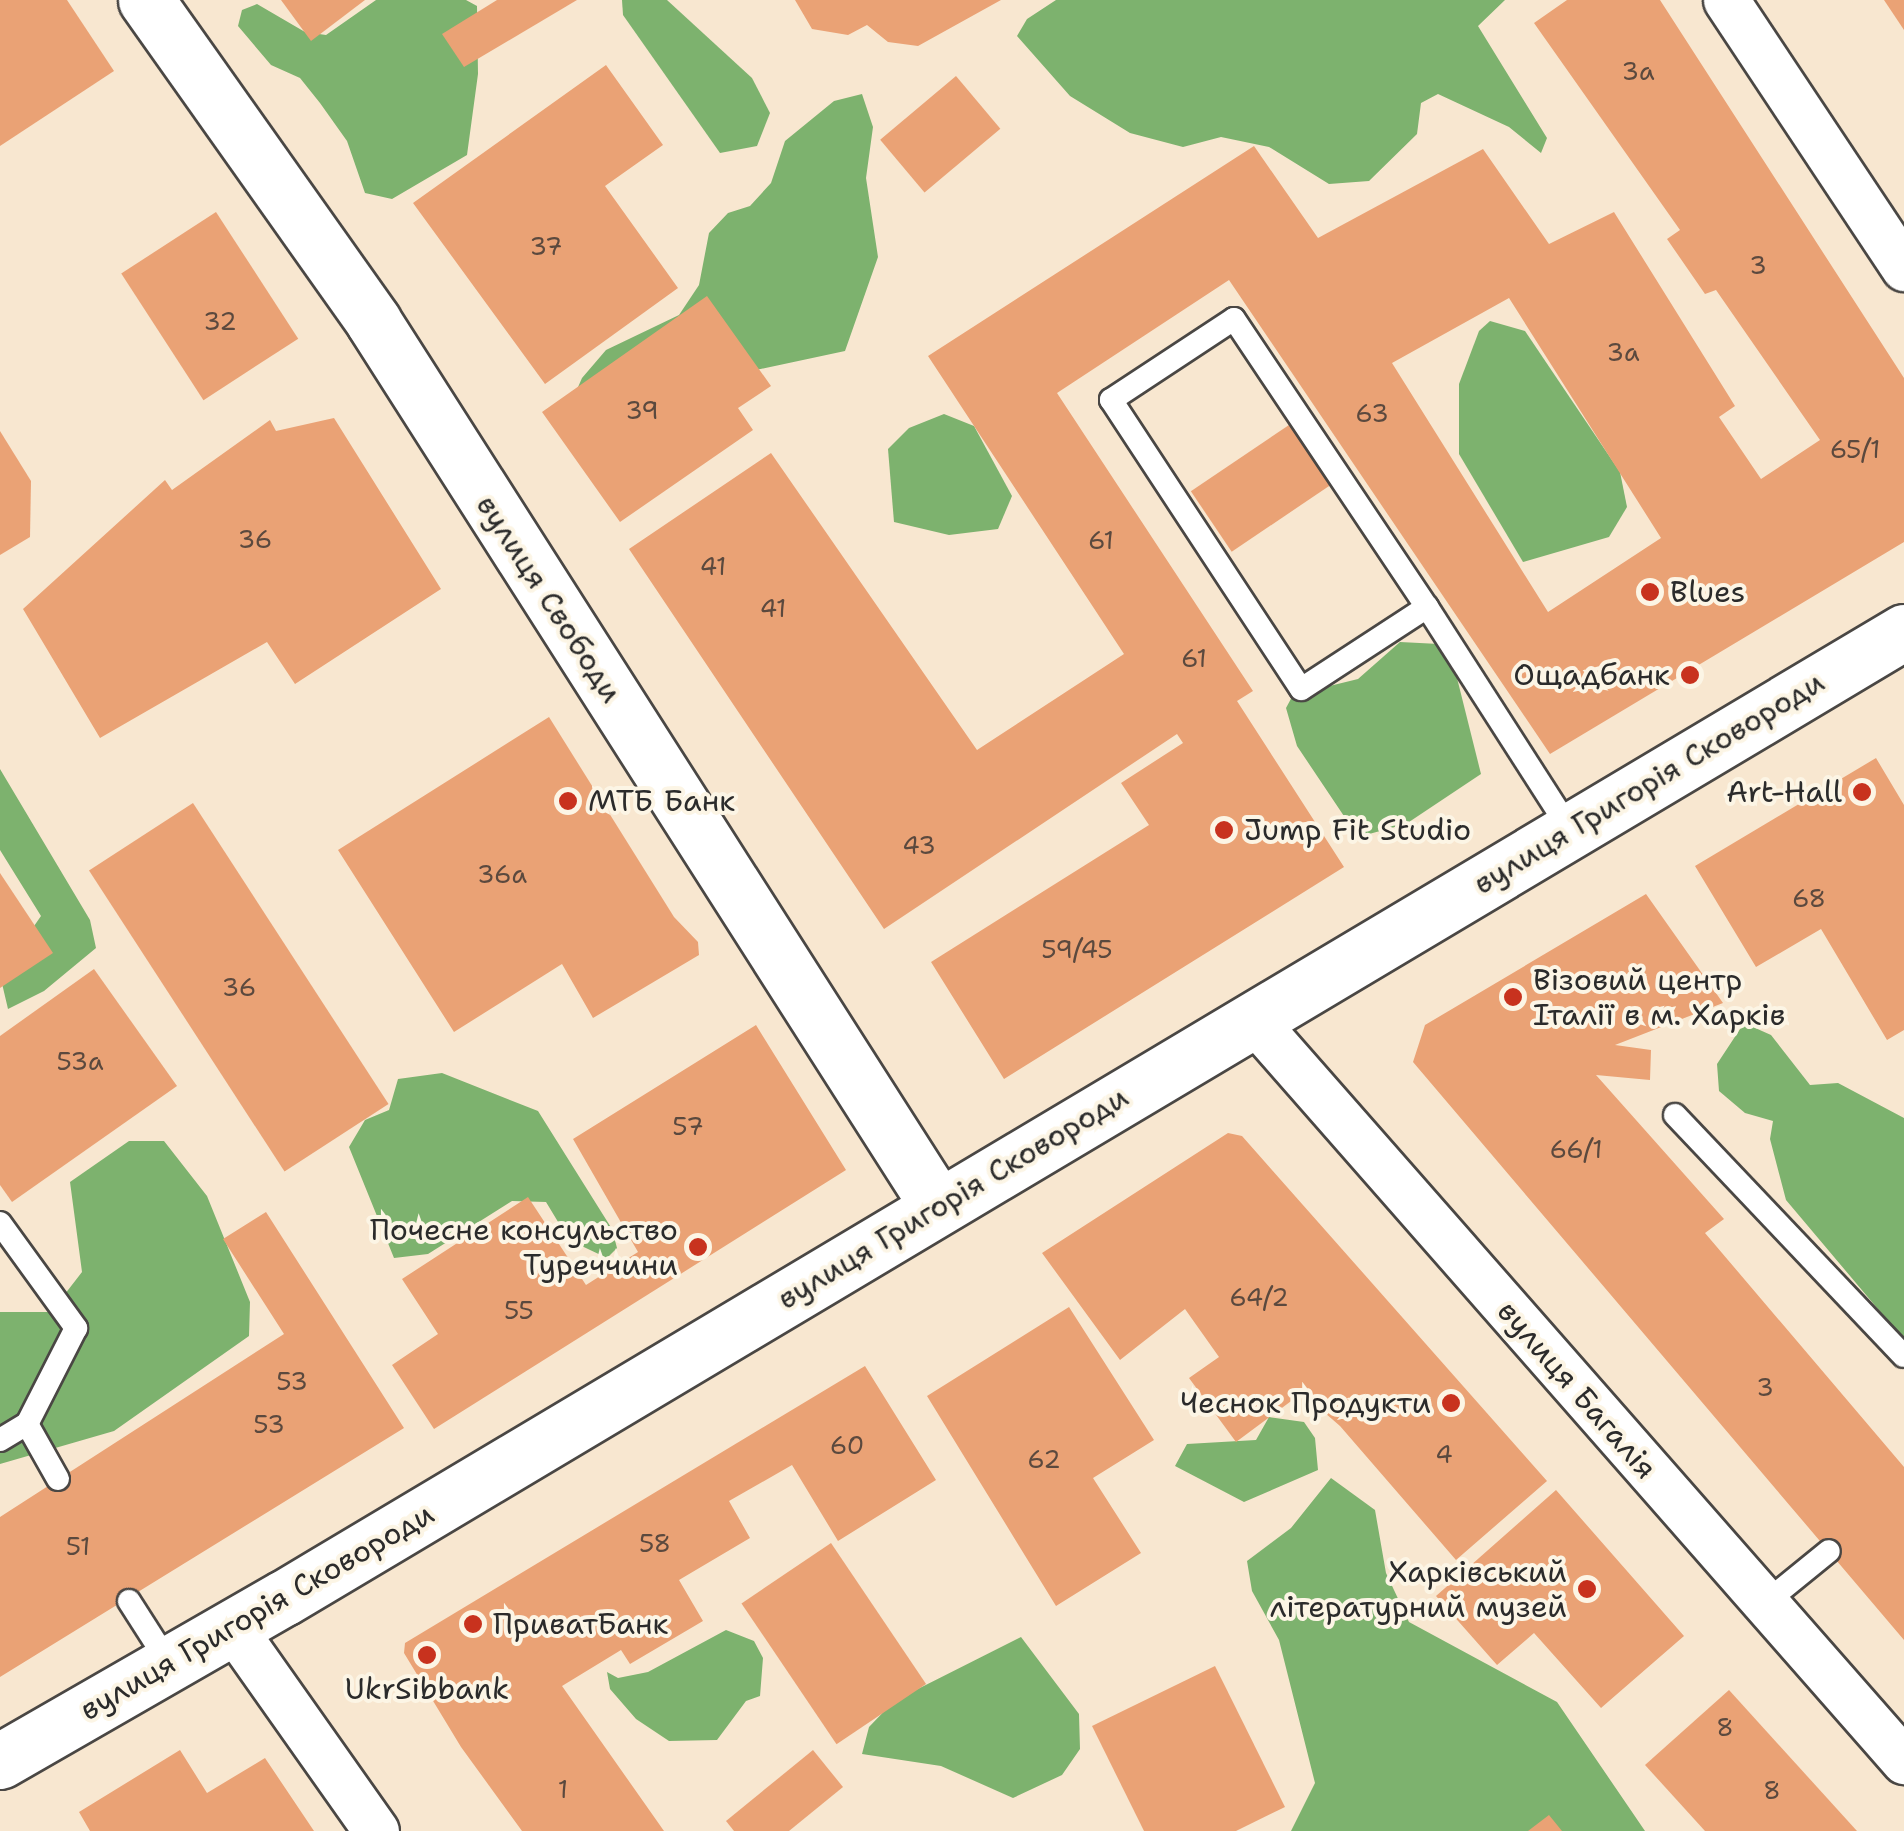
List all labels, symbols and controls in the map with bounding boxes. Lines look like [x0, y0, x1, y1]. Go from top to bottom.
house number: 3а [1621, 56, 1655, 86]
house number: 37 [530, 231, 562, 261]
house number: 3 [1749, 250, 1767, 280]
house number: 32 [203, 306, 237, 336]
house number: 3а [1606, 337, 1640, 367]
house number: 39 [625, 395, 659, 425]
house number: 63 [1355, 398, 1389, 428]
house number: 65/1 [1830, 434, 1880, 464]
street label: вулиця Свободи [469, 489, 629, 709]
house number: 36 [238, 524, 272, 554]
house number: 61 [1088, 525, 1114, 555]
house number: 41 [700, 551, 726, 581]
place label: Blues [1670, 574, 1745, 610]
marker: Blues [1639, 581, 1661, 603]
house number: 41 [760, 593, 786, 623]
house number: 61 [1181, 643, 1207, 673]
place label: Ощадбанк [1513, 657, 1670, 693]
street label: вулиця Григорія Сковороди [1467, 664, 1831, 902]
marker: Ощадбанк [1679, 664, 1701, 686]
place label: Art-Hall [1726, 774, 1842, 810]
marker: Art-Hall [1851, 781, 1873, 803]
place label: МТБ Банк [588, 783, 735, 819]
marker: МТБ Банк [557, 790, 579, 812]
place label: Jump Fit Studio [1244, 812, 1471, 848]
marker: Jump Fit Studio [1213, 819, 1235, 841]
house number: 43 [902, 830, 936, 860]
house number: 36а [477, 859, 527, 889]
house number: 68 [1792, 883, 1826, 913]
house number: 59/45 [1041, 934, 1113, 964]
place label: Візовий центр Італії в м. Харків [1533, 962, 1785, 1032]
house number: 36 [222, 972, 256, 1002]
marker: Візовий центр Італії в м. Харків [1502, 986, 1524, 1008]
house number: 53а [56, 1046, 104, 1076]
street label: вулиця Григорія Сковороди [771, 1079, 1135, 1317]
house number: 57 [672, 1111, 704, 1141]
house number: 66/1 [1549, 1134, 1603, 1164]
place label: Почесне консульство Туреччини [370, 1212, 678, 1282]
marker: Почесне консульство Туреччини [687, 1236, 709, 1258]
house number: 64/2 [1229, 1282, 1289, 1312]
street label: вулиця Багалія [1490, 1294, 1664, 1486]
house number: 55 [504, 1295, 534, 1325]
house number: 53 [276, 1366, 308, 1396]
house number: 3 [1756, 1372, 1774, 1402]
place label: Чеснок Продукти [1180, 1385, 1431, 1421]
marker: Чеснок Продукти [1440, 1392, 1462, 1414]
house number: 53 [253, 1409, 285, 1439]
house number: 60 [830, 1430, 864, 1460]
house number: 4 [1435, 1439, 1453, 1469]
house number: 62 [1027, 1444, 1061, 1474]
street label: вулиця Григорія Сковороди [74, 1496, 440, 1728]
house number: 58 [639, 1528, 671, 1558]
house number: 51 [66, 1531, 90, 1561]
place label: Харківський літературний музей [1270, 1554, 1567, 1624]
marker: Харківський літературний музей [1576, 1578, 1598, 1600]
place label: ПриватБанк [493, 1606, 668, 1642]
marker: ПриватБанк [462, 1613, 484, 1635]
marker: UkrSibbank [416, 1644, 438, 1666]
place label: UkrSibbank [345, 1671, 509, 1707]
house number: 8 [1716, 1712, 1734, 1742]
house number: 1 [558, 1774, 568, 1804]
house number: 8 [1763, 1775, 1781, 1805]

